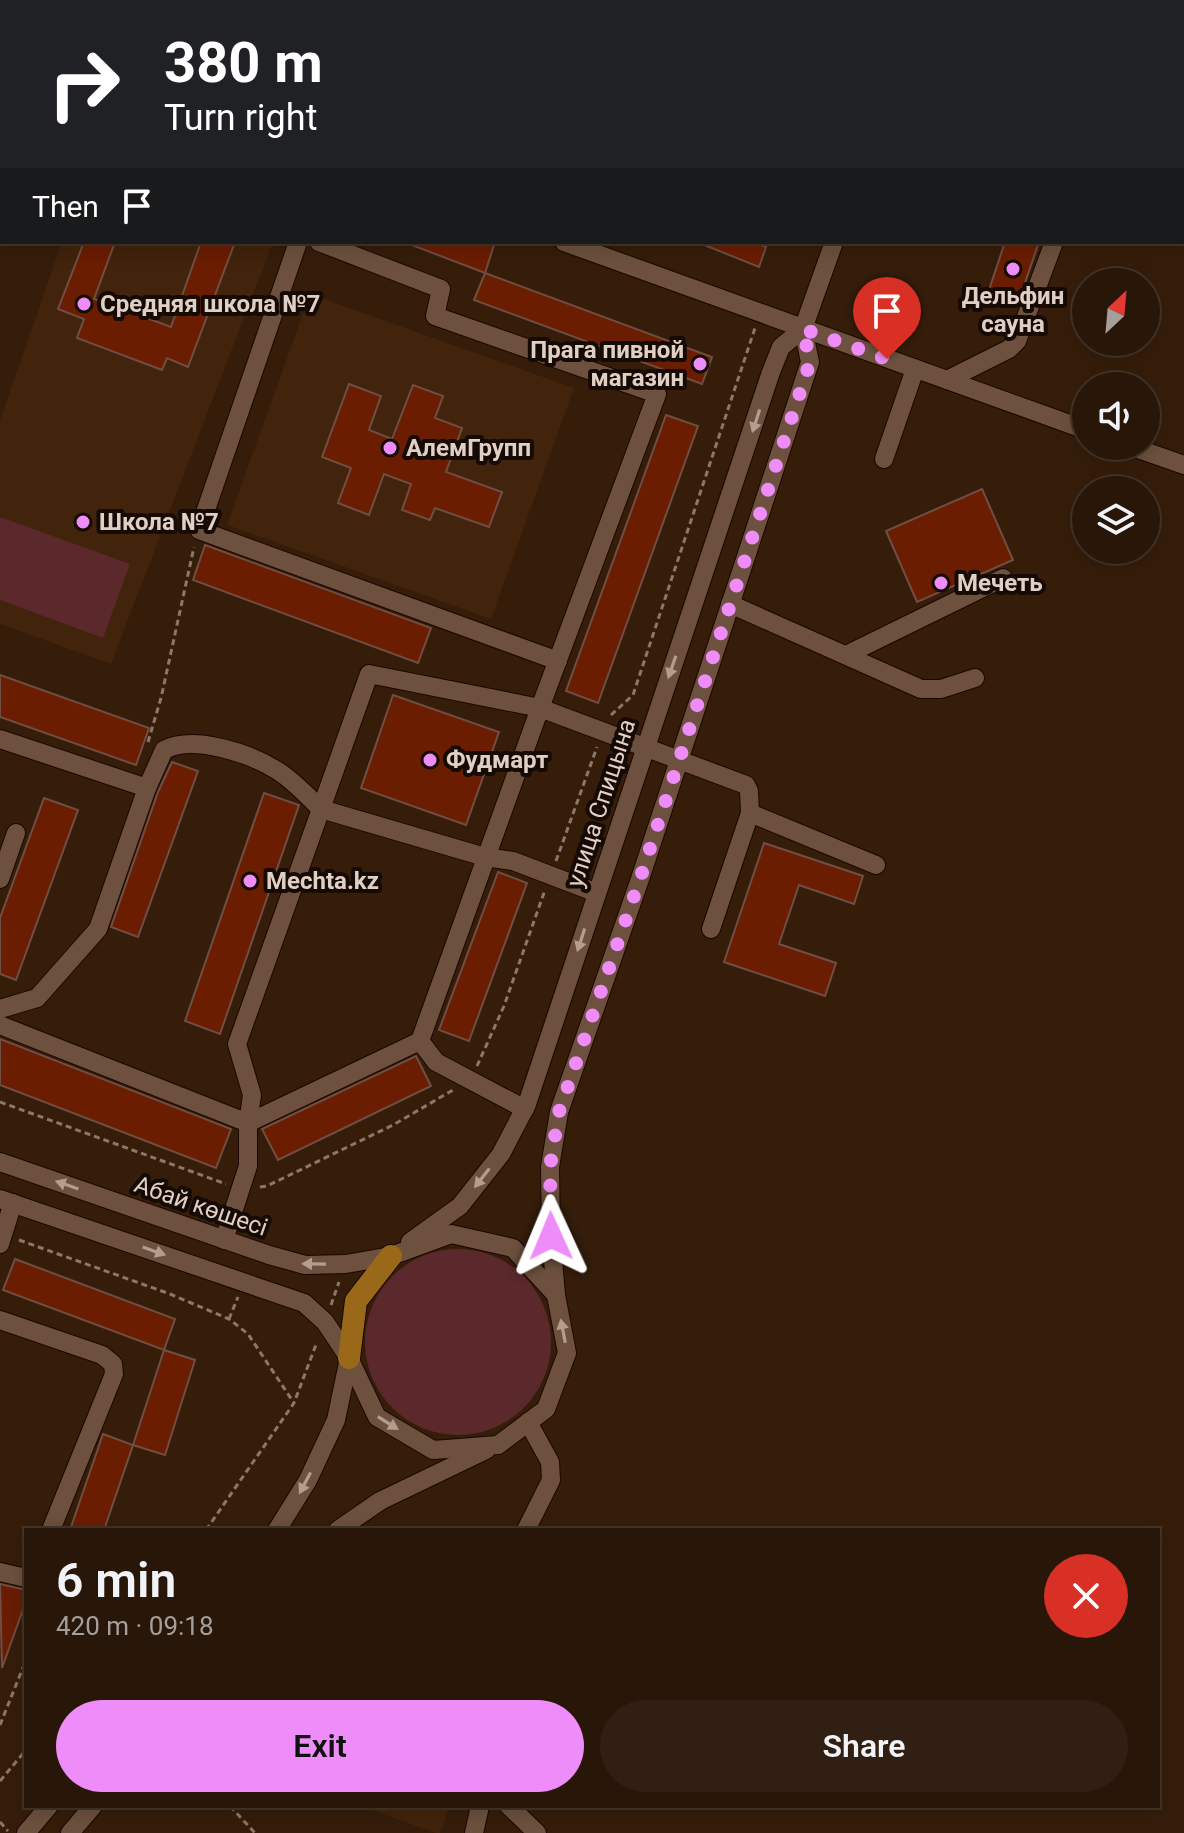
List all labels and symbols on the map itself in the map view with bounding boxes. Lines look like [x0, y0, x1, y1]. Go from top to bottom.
marker: Дельфин сауна [1004, 260, 1022, 278]
north arrow [1072, 268, 1160, 356]
pin [853, 277, 921, 359]
place label: Дельфин сауна [962, 282, 1064, 338]
place label: Средняя школа №7 [100, 290, 320, 318]
marker: Средняя школа №7 [75, 295, 93, 313]
place label: Прага пивной магазин [530, 336, 684, 392]
marker: Прага пивной магазин [691, 355, 709, 373]
one-way arrow [749, 409, 761, 433]
place label: АлемГрупп [406, 434, 531, 462]
marker: АлемГрупп [381, 439, 399, 457]
place label: Школа №7 [99, 508, 219, 536]
marker: Школа №7 [74, 513, 92, 531]
place label: Мечеть [957, 569, 1043, 597]
marker: Мечеть [932, 574, 950, 592]
one-way arrow [666, 655, 678, 679]
street label: улица Спицына [561, 715, 641, 891]
place label: Фудмарт [446, 746, 548, 774]
marker: Фудмарт [421, 751, 439, 769]
place label: Mechta.kz [266, 867, 379, 895]
marker: Mechta.kz [241, 872, 259, 890]
one-way arrow [575, 929, 587, 953]
one-way arrow [474, 1168, 490, 1188]
street label: Абай көшесі [131, 1170, 271, 1242]
one-way arrow [55, 1178, 79, 1191]
position arrow [509, 1194, 593, 1278]
one-way arrow [142, 1245, 166, 1257]
one-way arrow [301, 1258, 326, 1270]
one-way arrow [556, 1318, 568, 1343]
one-way arrow [377, 1416, 399, 1430]
one-way arrow [299, 1472, 312, 1495]

